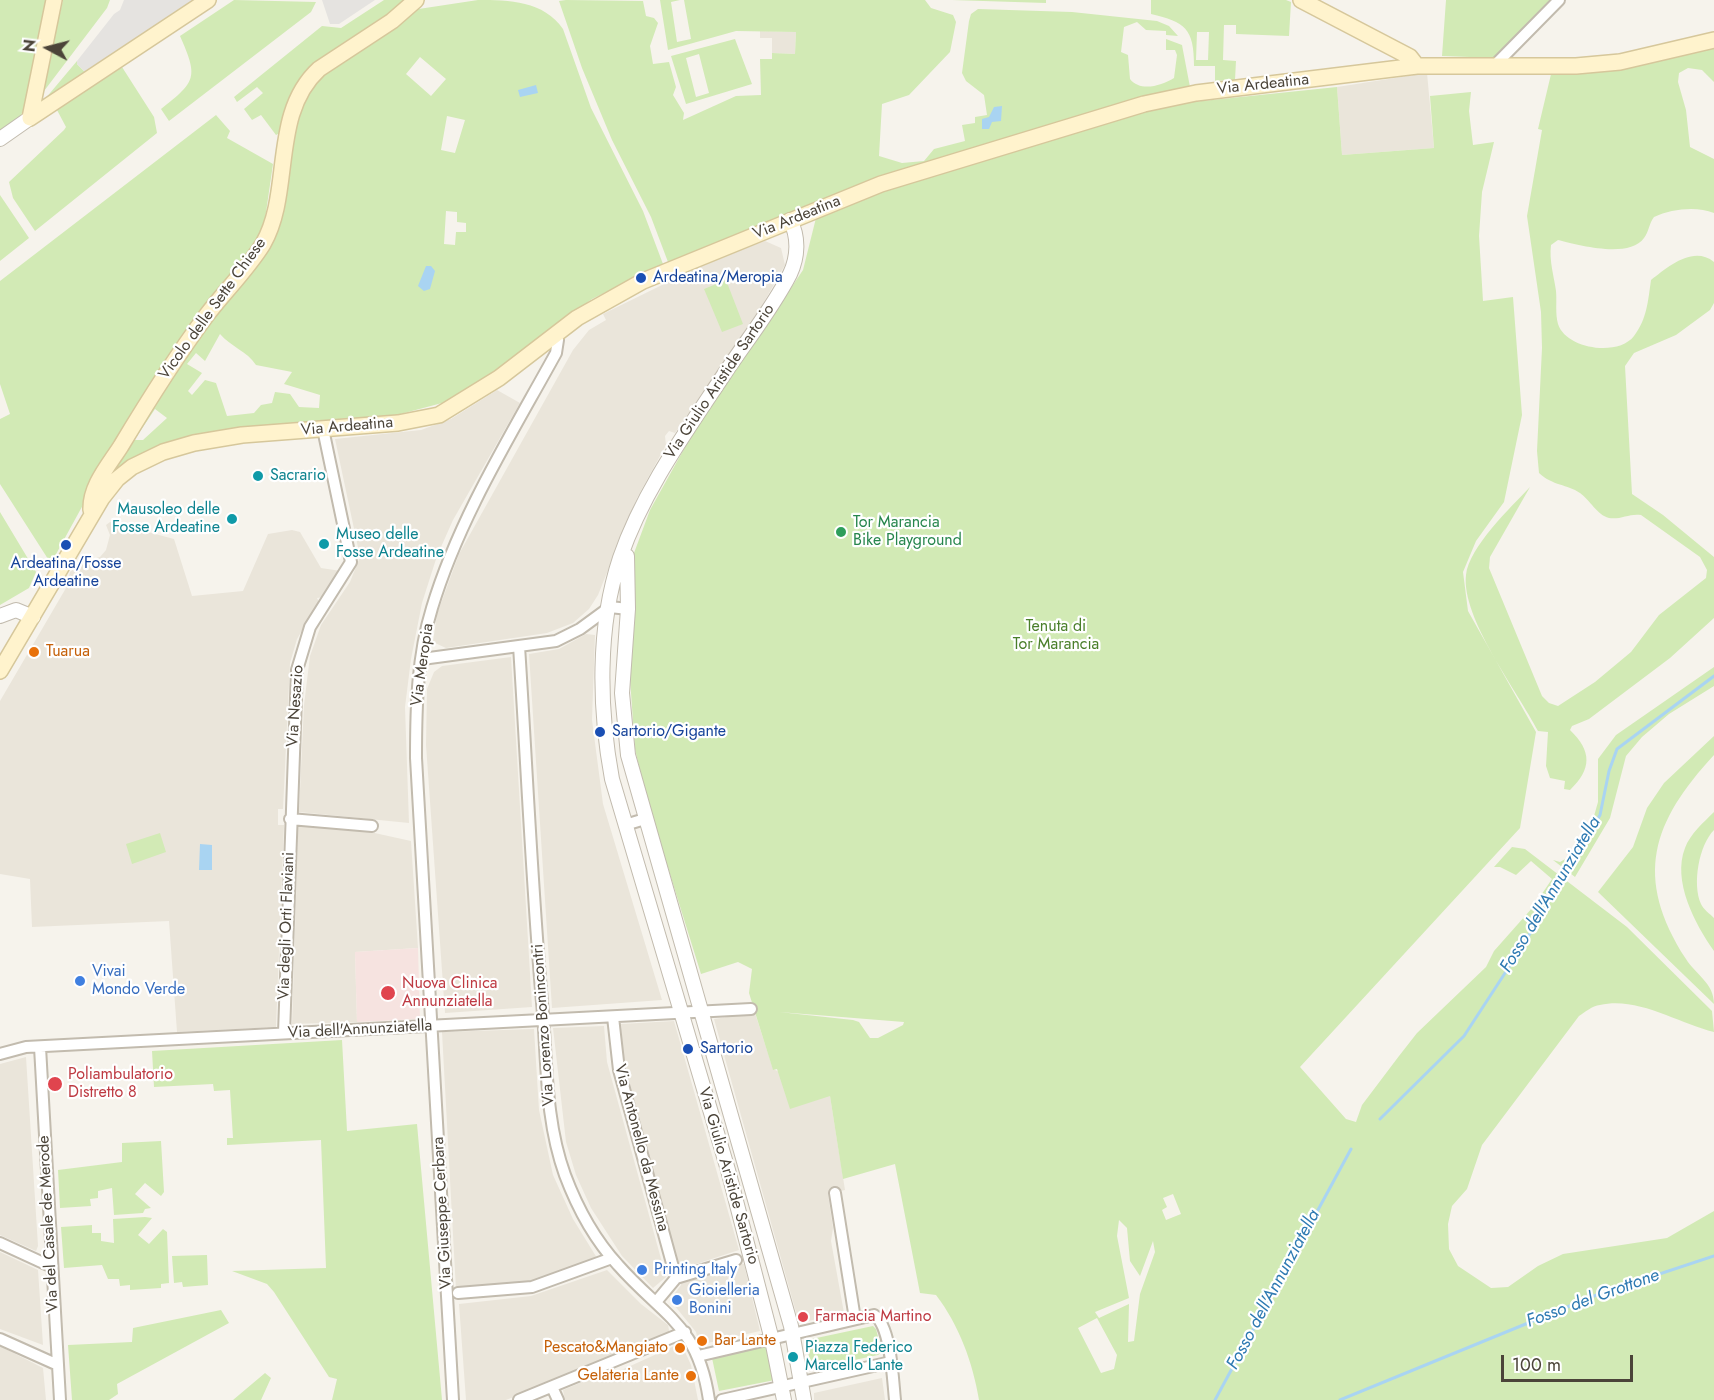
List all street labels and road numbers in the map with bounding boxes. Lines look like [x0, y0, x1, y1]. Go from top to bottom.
street label: Via Ardeatina [1216, 71, 1310, 99]
street label: Via Ardeatina [751, 192, 843, 244]
street label: Vicolo delle Sette Chiese [155, 234, 271, 384]
street label: Via Giulio Aristide Sartorio [661, 301, 779, 463]
street label: Via Ardeatina [300, 413, 394, 441]
street label: Via Meropia [408, 622, 438, 708]
street label: Via Nesazio [284, 664, 308, 748]
street label: Via degli Orti Flaviani [275, 852, 299, 1000]
street label: Via Lorenzo Bonincontri [529, 943, 559, 1107]
street label: Via dell'Annunziatella [287, 1017, 433, 1043]
street label: Via Antonello da Messina [609, 1062, 673, 1234]
street label: Via Giulio Aristide Sartorio [694, 1085, 762, 1267]
street label: Via del Casale de Merode [35, 1135, 63, 1313]
street label: Via Giuseppe Cerbara [429, 1136, 457, 1290]

